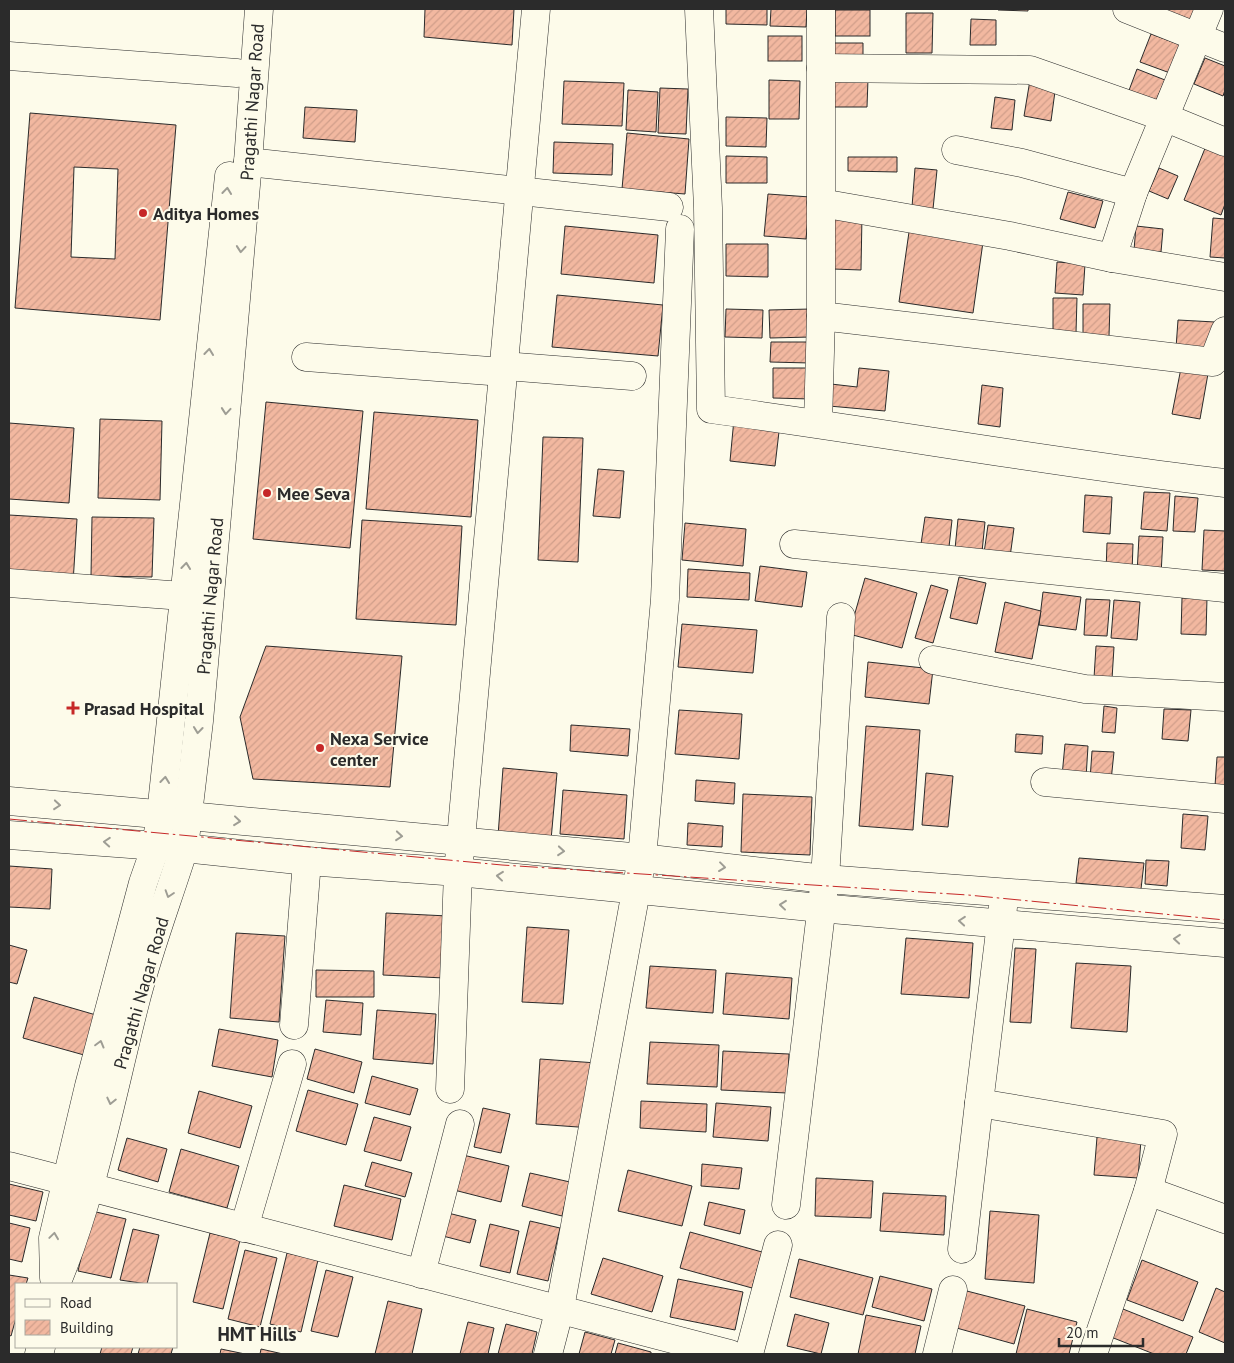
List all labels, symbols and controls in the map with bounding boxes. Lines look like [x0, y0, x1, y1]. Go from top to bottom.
street label: Pragathi Nagar Road [235, 23, 269, 181]
one-way arrow [221, 186, 232, 194]
place label: Aditya Homes [153, 202, 259, 225]
marker: Aditya Homes [137, 207, 149, 219]
one-way arrow [235, 246, 246, 254]
one-way arrow [203, 348, 214, 356]
one-way arrow [221, 407, 232, 415]
place label: Mee Seva [277, 482, 350, 505]
marker: Mee Seva [261, 487, 273, 499]
street label: Pragathi Nagar Road [192, 517, 228, 675]
one-way arrow [180, 562, 191, 570]
place label: Prasad Hospital [84, 697, 205, 720]
marker: Prasad Hospital [66, 701, 80, 715]
one-way arrow [193, 726, 204, 734]
place label: Nexa Service center [330, 727, 429, 771]
marker: Nexa Service center [314, 742, 326, 754]
one-way arrow [159, 776, 170, 784]
one-way arrow [54, 799, 62, 810]
one-way arrow [233, 815, 241, 826]
one-way arrow [395, 831, 403, 842]
one-way arrow [103, 837, 111, 848]
one-way arrow [557, 845, 565, 856]
one-way arrow [719, 861, 727, 872]
one-way arrow [495, 871, 503, 882]
one-way arrow [165, 890, 175, 898]
one-way arrow [779, 900, 787, 911]
street label: Pragathi Nagar Road [108, 914, 174, 1072]
one-way arrow [958, 916, 966, 927]
one-way arrow [1172, 934, 1180, 945]
one-way arrow [95, 1040, 105, 1048]
one-way arrow [106, 1097, 117, 1106]
one-way arrow [48, 1231, 59, 1239]
legend [15, 1283, 178, 1348]
text: Road [60, 1293, 92, 1312]
scale bar [1059, 1316, 1143, 1348]
text: Building [60, 1318, 114, 1337]
district label: HMT Hills [217, 1322, 297, 1346]
text: 20 m [1066, 1323, 1099, 1342]

